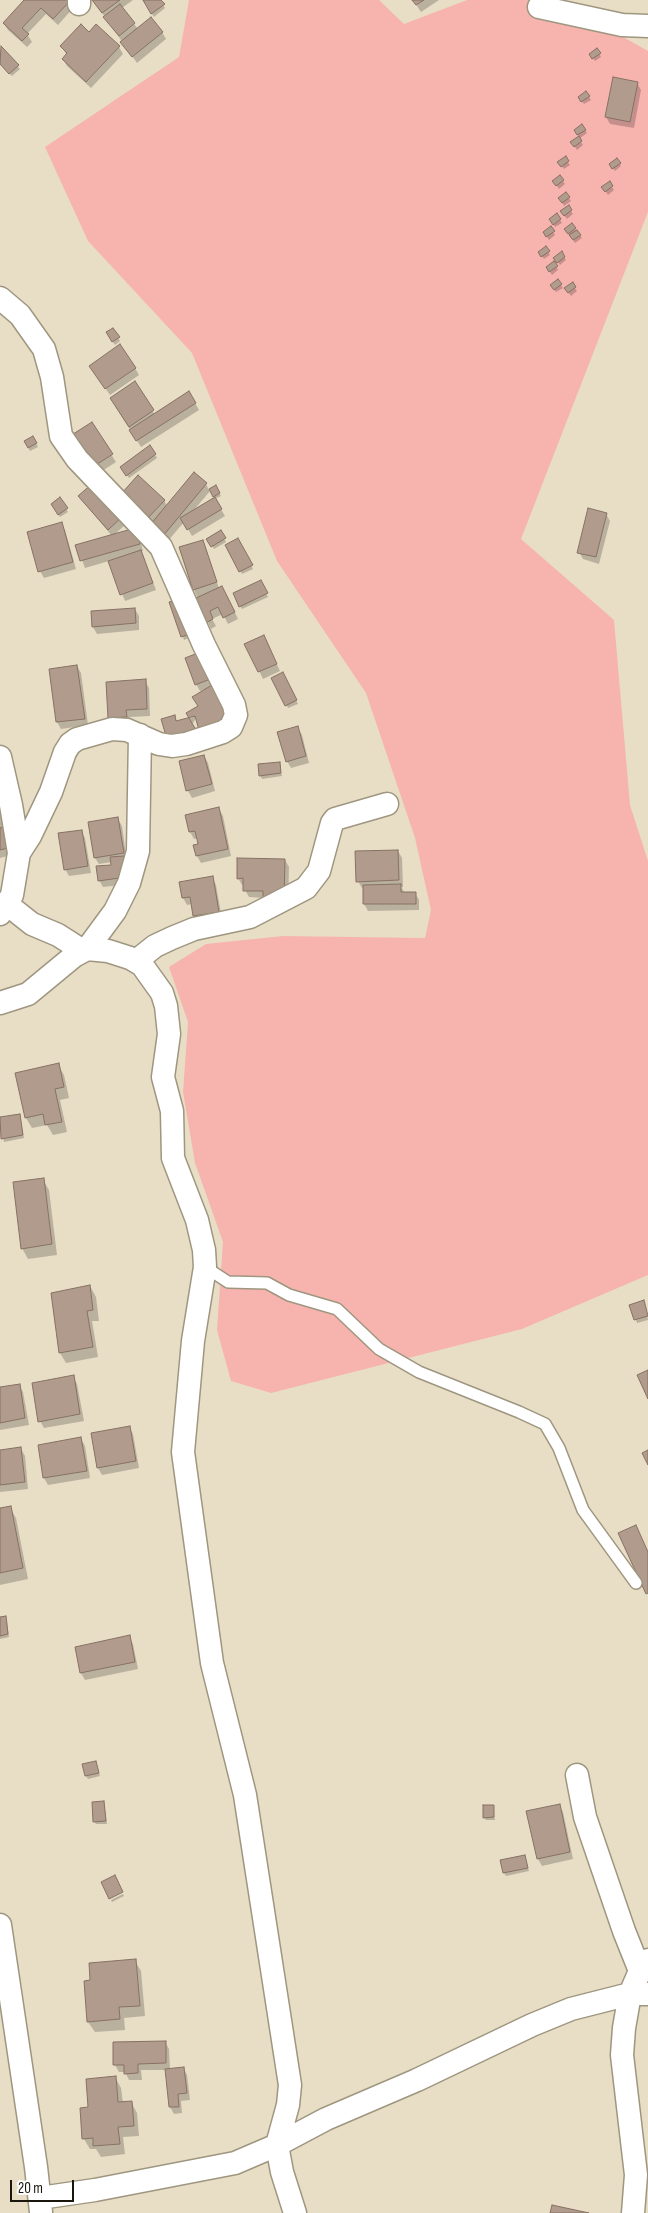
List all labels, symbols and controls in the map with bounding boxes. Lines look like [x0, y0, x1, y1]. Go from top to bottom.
scale bar [12, 2170, 76, 2202]
text: 20 m [18, 2179, 43, 2198]

